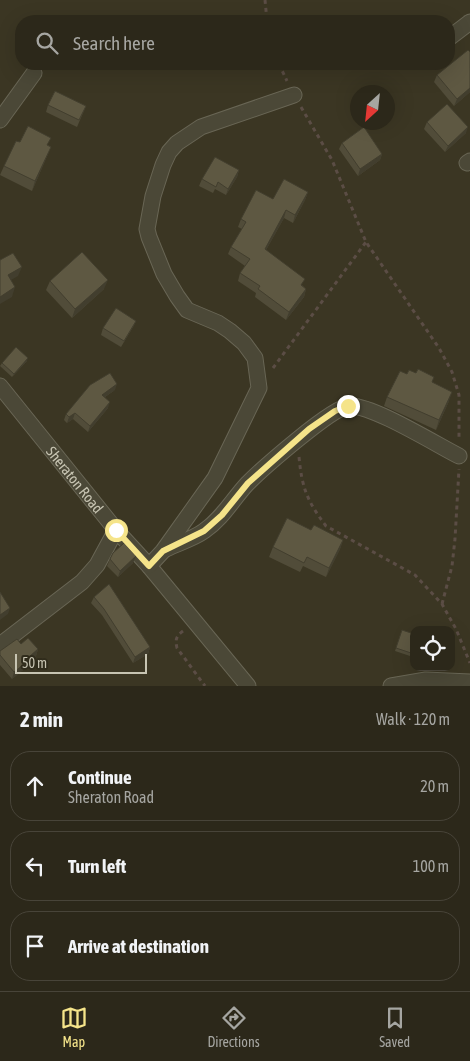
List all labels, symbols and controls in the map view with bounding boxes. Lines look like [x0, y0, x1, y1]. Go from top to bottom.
search box [15, 15, 455, 70]
icon: search [33, 29, 61, 57]
text: Search here [73, 32, 155, 54]
north arrow [350, 85, 395, 130]
route end [337, 395, 360, 418]
street label: Sheraton Road [43, 443, 107, 516]
route start [105, 519, 128, 542]
map controls [410, 626, 455, 671]
button: locate [410, 626, 455, 671]
scale bar [15, 651, 148, 674]
text: 50 m [22, 655, 47, 671]
text: 2 min [20, 707, 63, 731]
text: Walk · 120 m [376, 710, 450, 728]
text: Continue [68, 766, 132, 788]
icon: ahead [21, 772, 49, 800]
text: 20 m [420, 777, 449, 795]
text: Sheraton Road [68, 788, 154, 806]
icon: left [21, 852, 49, 880]
text: Turn left [68, 855, 126, 877]
text: 100 m [413, 857, 449, 875]
icon: arrive [21, 932, 49, 960]
text: Arrive at destination [68, 935, 209, 957]
tab: Map [60, 1004, 88, 1050]
tab: Directions [207, 1004, 260, 1050]
tab: Saved [379, 1004, 410, 1050]

